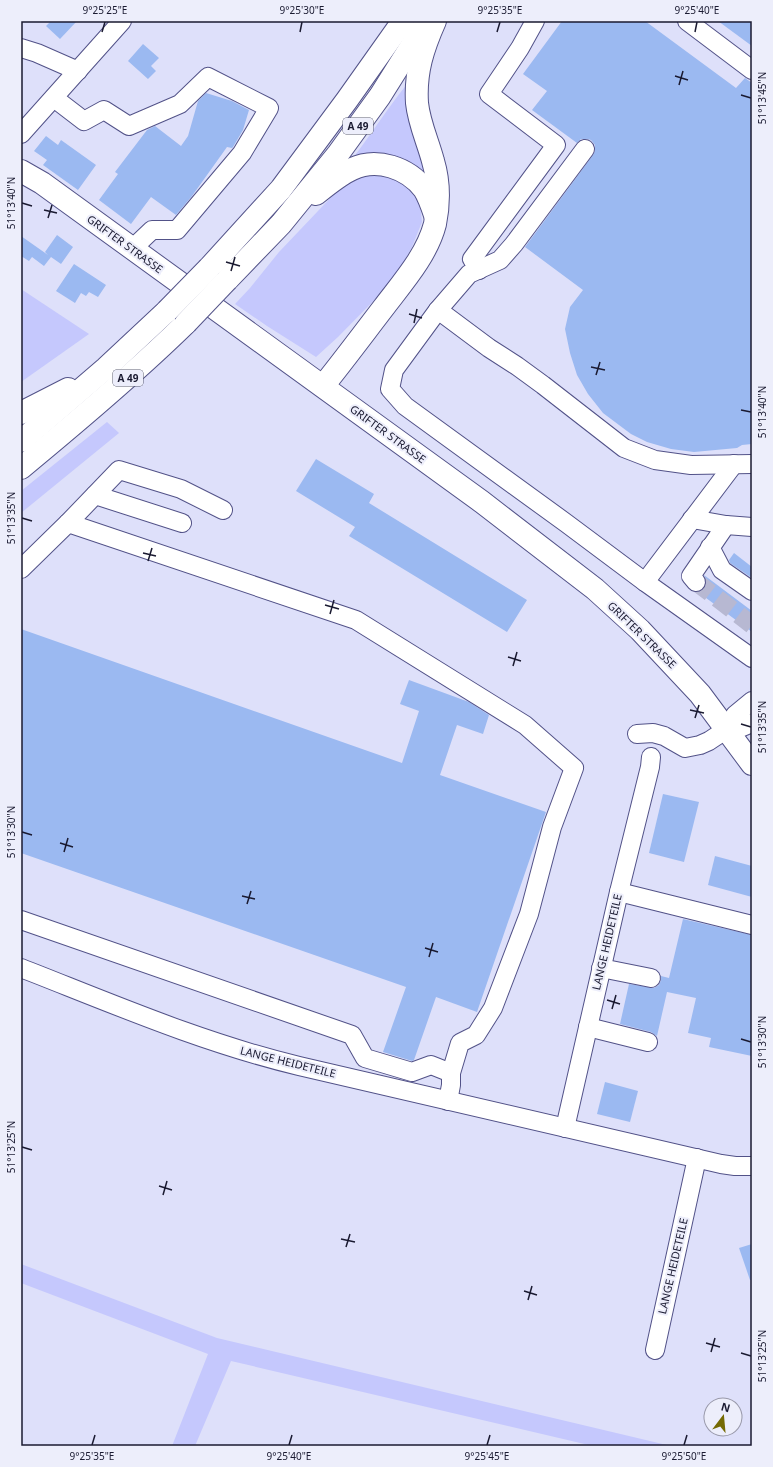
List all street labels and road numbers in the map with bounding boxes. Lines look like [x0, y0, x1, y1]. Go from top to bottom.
road number: A 49 [343, 118, 373, 134]
street label: GRIFTER STRASSE [84, 211, 166, 276]
road number: A 49 [113, 370, 143, 386]
street label: GRIFTER STRASSE [347, 401, 429, 466]
street label: GRIFTER STRASSE [605, 598, 680, 671]
street label: LANGE HEIDETEILE [588, 892, 625, 991]
street label: LANGE HEIDETEILE [239, 1042, 338, 1081]
street label: LANGE HEIDETEILE [654, 1216, 691, 1315]

